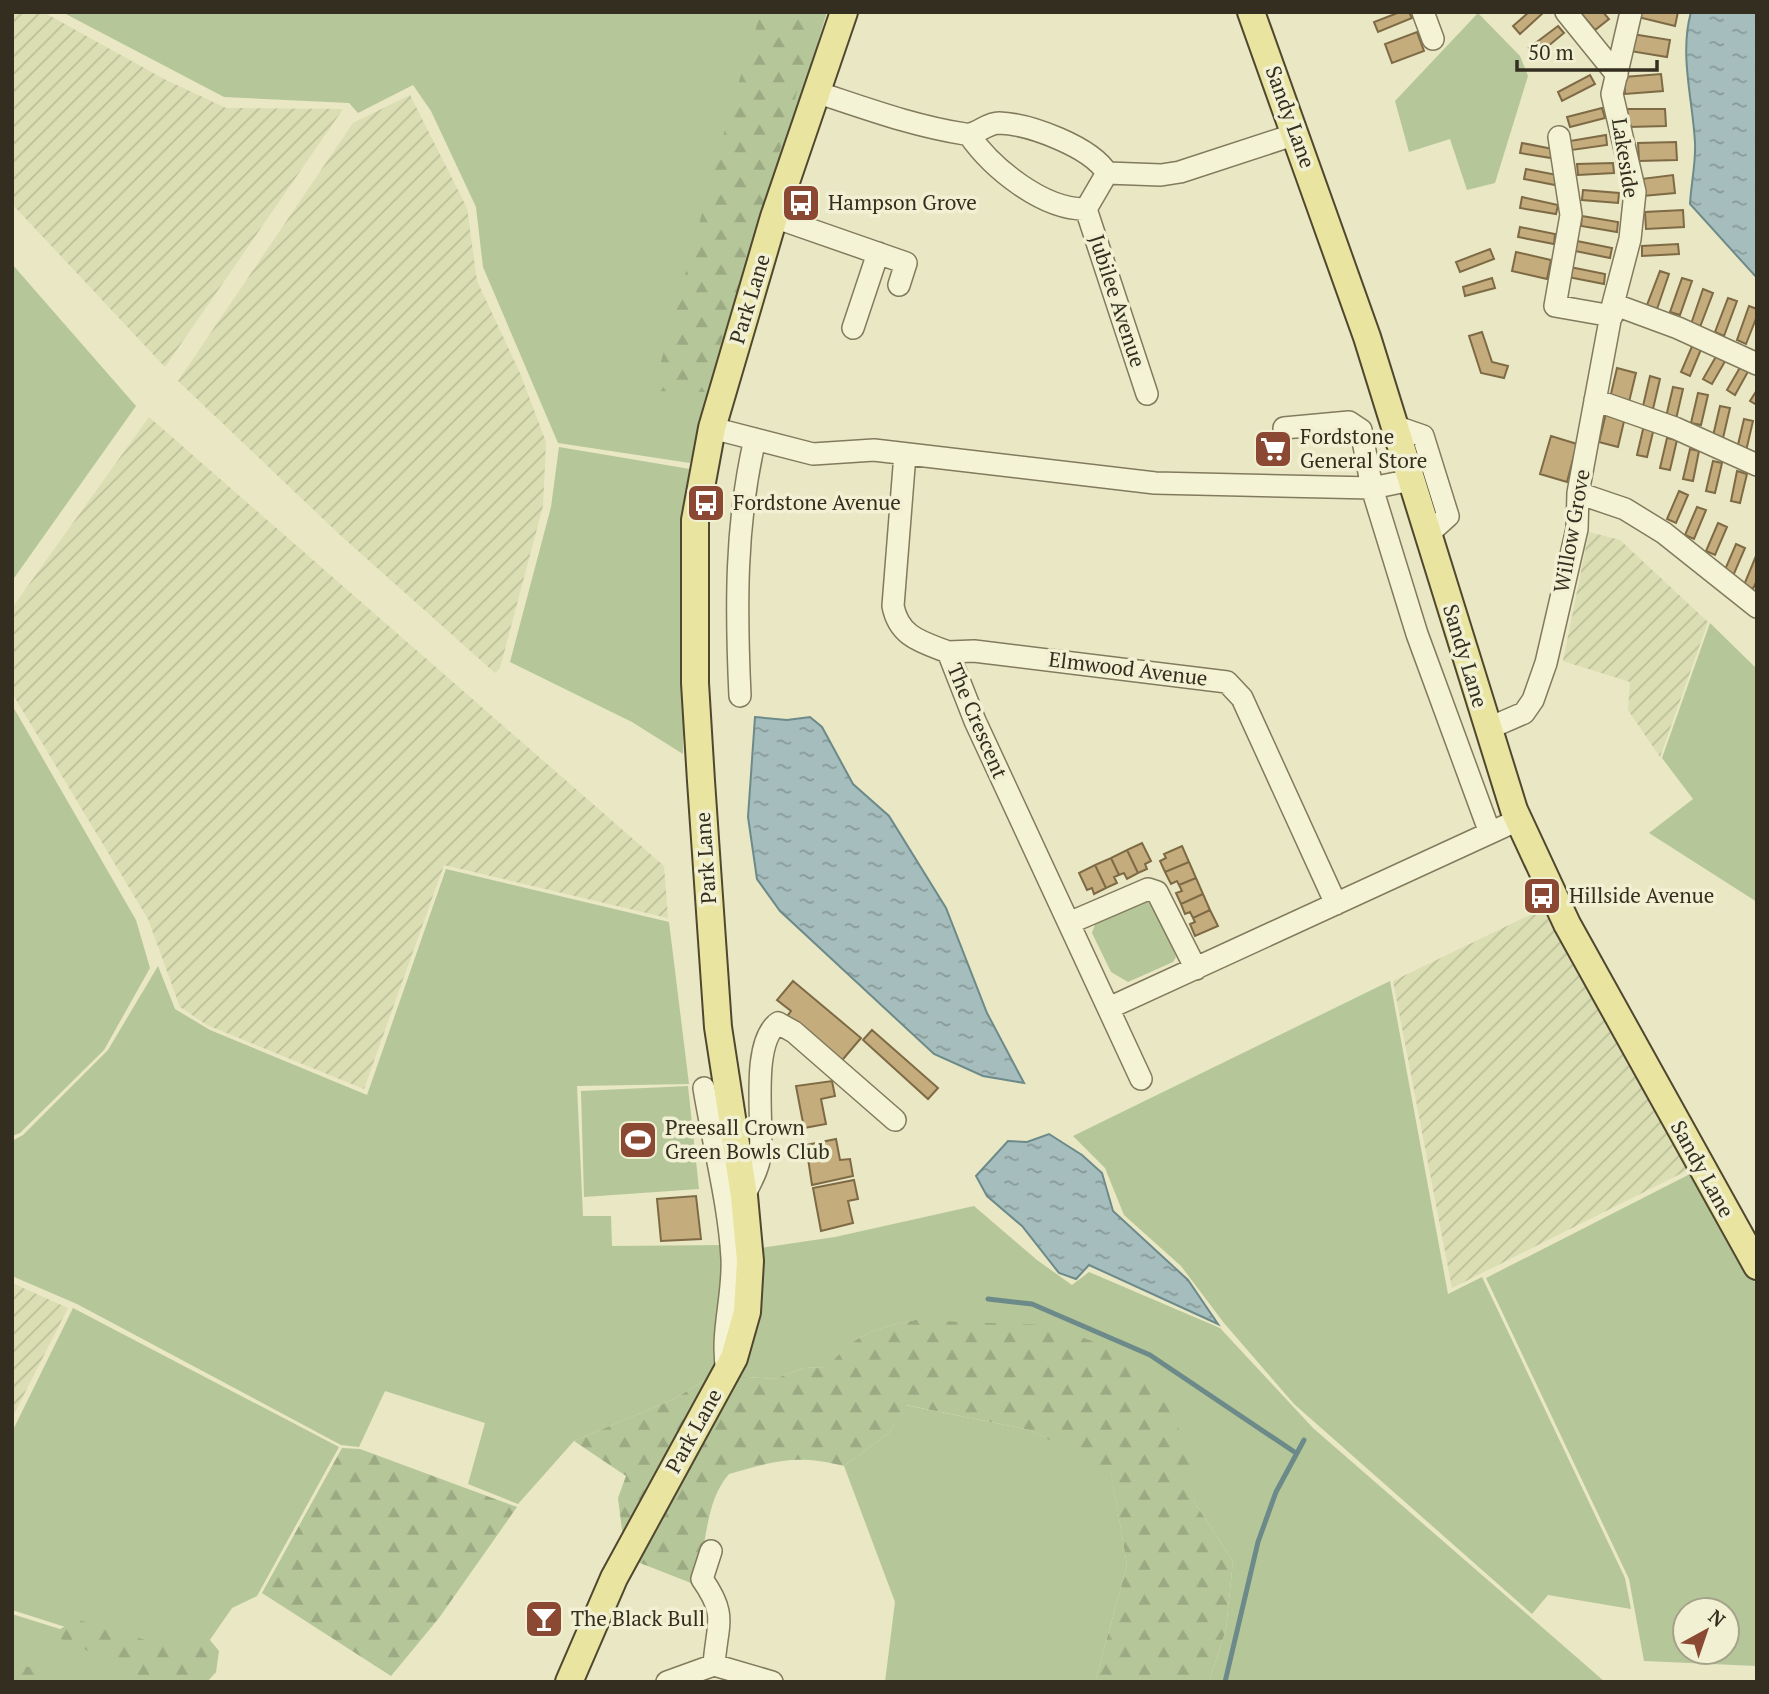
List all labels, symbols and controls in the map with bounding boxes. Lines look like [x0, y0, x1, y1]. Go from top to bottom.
scale bar [1517, 28, 1657, 72]
text: 50 m [1528, 38, 1574, 66]
street label: Sandy Lane [1260, 62, 1322, 172]
street label: Lakeside [1606, 116, 1646, 200]
bus stop icon: Hampson Grove [780, 182, 822, 224]
place label: Hampson Grove [828, 188, 977, 216]
street label: Jubilee Avenue [1083, 231, 1153, 371]
street label: Park Lane [722, 250, 776, 347]
place label: Fordstone General Store [1300, 422, 1427, 474]
supermarket icon: Fordstone General Store [1252, 428, 1294, 470]
street label: Willow Grove [1546, 467, 1596, 595]
bus stop icon: Fordstone Avenue [685, 482, 727, 524]
place label: Fordstone Avenue [733, 488, 901, 516]
street label: Sandy Lane [1437, 601, 1495, 711]
street label: Elmwood Avenue [1047, 644, 1209, 692]
street label: The Crescent [941, 659, 1015, 783]
street label: Park Lane [688, 811, 722, 905]
bus stop icon: Hillside Avenue [1521, 875, 1563, 917]
place label: Hillside Avenue [1569, 881, 1714, 909]
place label: Preesall Crown Green Bowls Club [665, 1113, 830, 1165]
street label: Sandy Lane [1665, 1115, 1741, 1222]
sports icon: Preesall Crown Green Bowls Club [617, 1119, 659, 1161]
street label: Park Lane [659, 1383, 728, 1478]
north arrow [1671, 1596, 1741, 1666]
bar icon: The Black Bull [523, 1598, 565, 1640]
text: N [1704, 1603, 1731, 1632]
place label: The Black Bull [571, 1604, 705, 1632]

